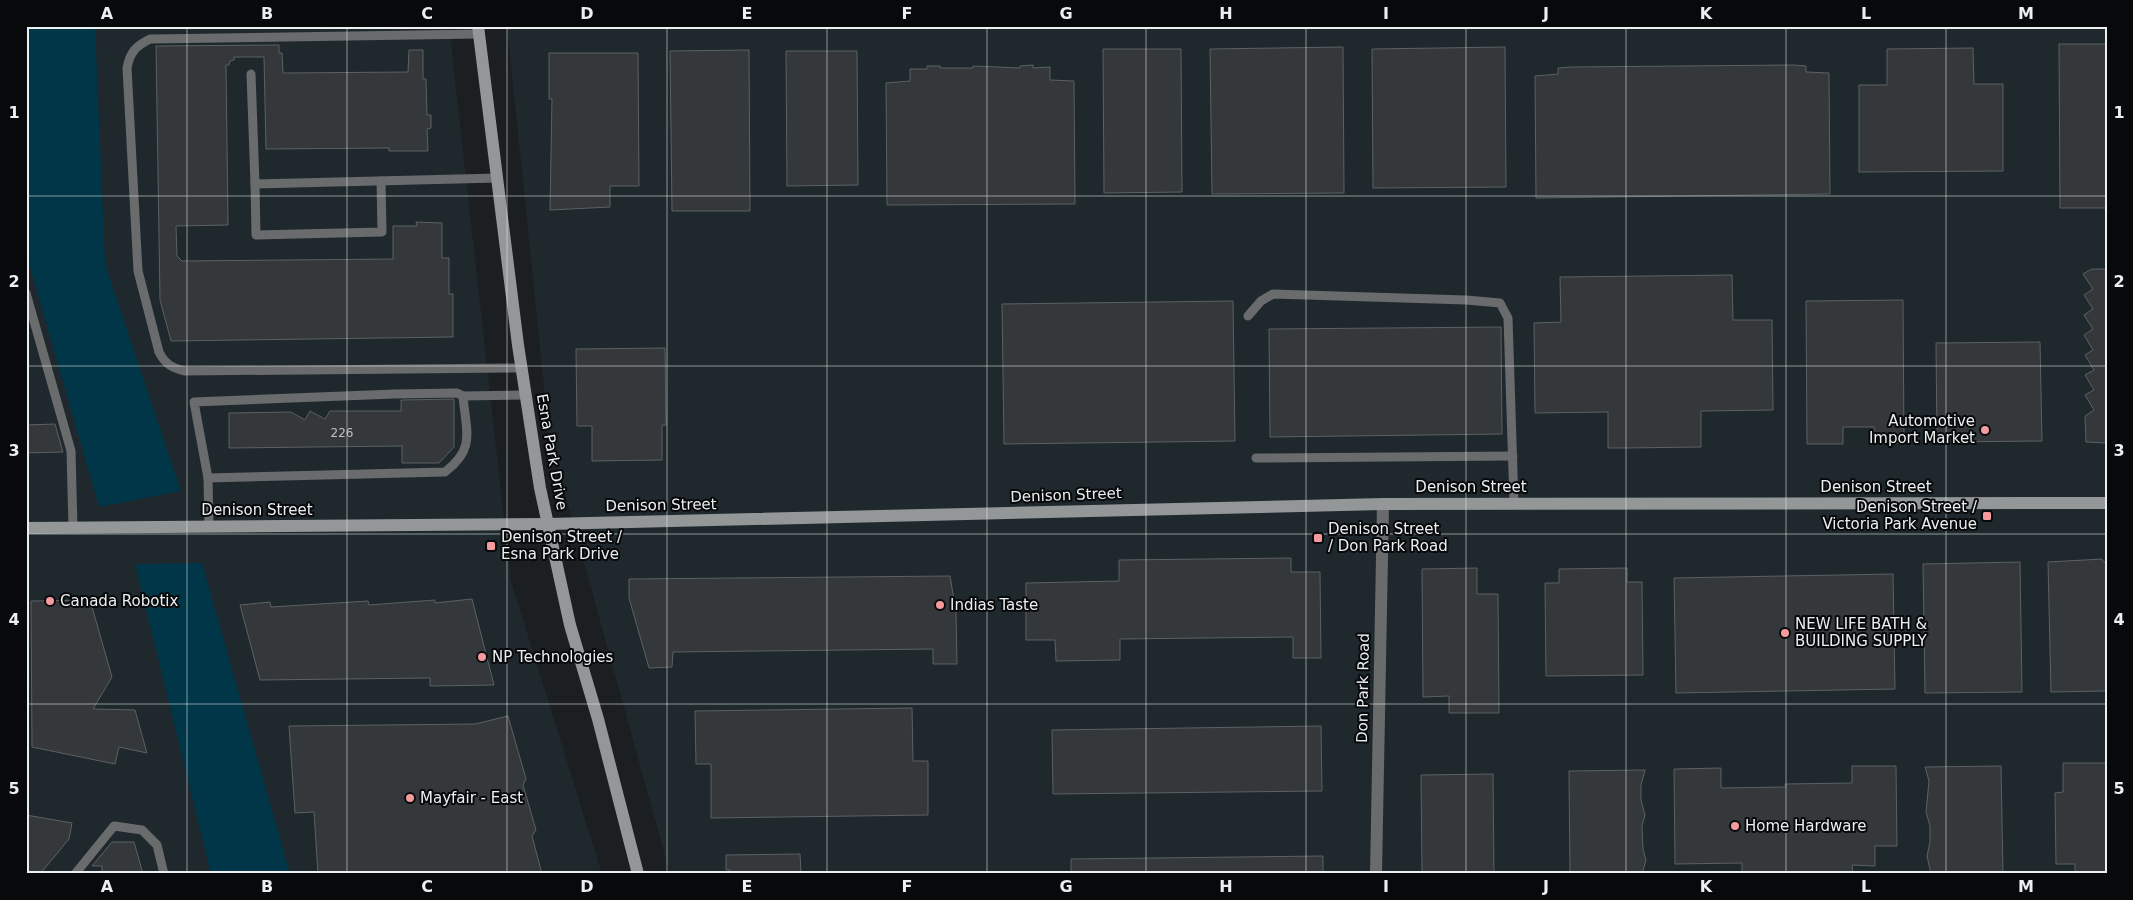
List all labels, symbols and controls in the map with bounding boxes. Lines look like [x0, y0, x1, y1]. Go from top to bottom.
text: A [101, 4, 114, 23]
text: B [261, 4, 273, 23]
text: C [421, 4, 433, 23]
text: D [580, 4, 594, 23]
text: E [742, 4, 752, 23]
text: F [902, 4, 912, 23]
text: G [1059, 4, 1073, 23]
text: H [1219, 4, 1233, 23]
text: I [1383, 4, 1389, 23]
text: J [1542, 4, 1549, 23]
text: K [1700, 4, 1713, 23]
text: L [1861, 4, 1871, 23]
text: M [2018, 4, 2034, 23]
text: 1 [8, 103, 20, 122]
text: 1 [2113, 103, 2125, 122]
text: 2 [8, 272, 20, 291]
text: 2 [2113, 272, 2125, 291]
street label: Esna Park Drive [533, 392, 571, 512]
place label: Automotive Import Market [1869, 412, 1975, 447]
marker: Automotive Import Market [1979, 424, 1991, 436]
house number: 226 [331, 426, 353, 440]
text: 3 [8, 441, 20, 460]
text: 3 [2113, 441, 2125, 460]
street label: Denison Street [1415, 478, 1527, 496]
street label: Denison Street [1820, 478, 1932, 496]
street label: Denison Street [1010, 484, 1122, 506]
street label: Denison Street [605, 495, 717, 515]
place label: Denison Street / Victoria Park Avenue [1822, 498, 1978, 533]
street label: Denison Street [201, 501, 313, 519]
marker: Denison Street / Victoria Park Avenue [1981, 510, 1993, 522]
place label: Denison Street / Don Park Road [1328, 520, 1448, 555]
place label: Denison Street / Esna Park Drive [501, 528, 623, 563]
marker: Denison Street / Don Park Road [1312, 532, 1324, 544]
marker: Denison Street / Esna Park Drive [485, 540, 497, 552]
place label: Canada Robotix [60, 592, 179, 610]
marker: Canada Robotix [44, 595, 56, 607]
place label: Indias Taste [950, 596, 1038, 614]
marker: Indias Taste [934, 599, 946, 611]
text: 4 [8, 610, 20, 629]
text: 4 [2113, 610, 2125, 629]
place label: NEW LIFE BATH & BUILDING SUPPLY [1795, 615, 1928, 650]
marker: NEW LIFE BATH & BUILDING SUPPLY [1779, 627, 1791, 639]
street label: Don Park Road [1353, 633, 1373, 743]
place label: NP Technologies [492, 648, 614, 666]
marker: NP Technologies [476, 651, 488, 663]
text: 5 [8, 779, 20, 798]
text: 5 [2113, 779, 2125, 798]
place label: Mayfair - East [420, 789, 523, 807]
marker: Mayfair - East [404, 792, 416, 804]
place label: Home Hardware [1745, 817, 1867, 835]
marker: Home Hardware [1729, 820, 1741, 832]
text: A [101, 877, 114, 896]
text: B [261, 877, 273, 896]
text: C [421, 877, 433, 896]
text: D [580, 877, 594, 896]
text: E [742, 877, 752, 896]
text: F [902, 877, 912, 896]
text: G [1059, 877, 1073, 896]
text: H [1219, 877, 1233, 896]
text: I [1383, 877, 1389, 896]
text: J [1542, 877, 1549, 896]
text: K [1700, 877, 1713, 896]
text: L [1861, 877, 1871, 896]
text: M [2018, 877, 2034, 896]

